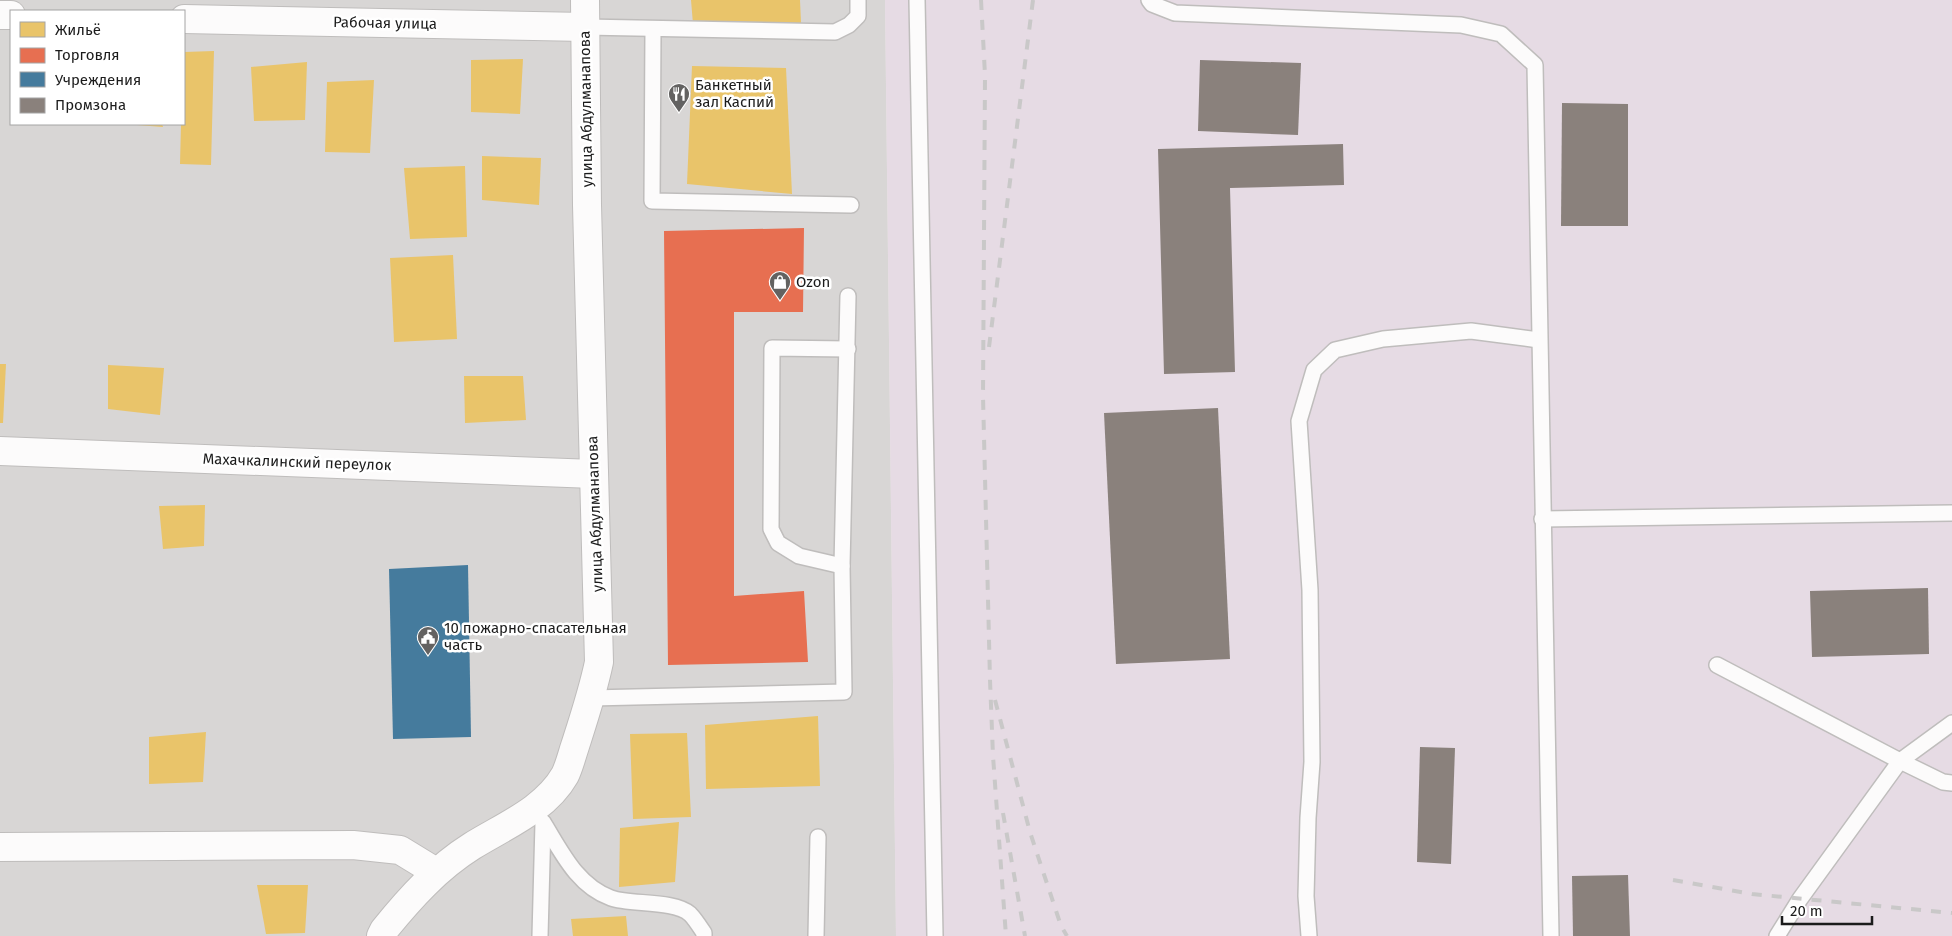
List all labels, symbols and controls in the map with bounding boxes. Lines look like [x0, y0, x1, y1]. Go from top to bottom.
legend [10, 10, 185, 125]
street label: Рабочая улица [333, 13, 437, 33]
text: Жильё [55, 21, 101, 39]
street label: улица Абдулманапова [576, 31, 596, 187]
text: Торговля [55, 46, 120, 64]
text: Учреждения [55, 71, 141, 89]
place label: Банкетный зал Каспий [695, 76, 774, 111]
restaurant icon: Банкетный зал Каспий [667, 82, 691, 113]
text: Промзона [55, 96, 126, 114]
shop icon: Ozon [768, 270, 792, 301]
place label: Ozon [796, 273, 830, 291]
street label: улица Абдулманапова [583, 435, 607, 593]
street label: Махачкалинский переулок [202, 450, 392, 474]
place label: 10 пожарно-спасательная часть [444, 619, 627, 654]
public building icon: 10 пожарно-спасательная часть [416, 625, 440, 656]
scale bar [1782, 894, 1872, 926]
text: 20 m [1790, 902, 1823, 920]

